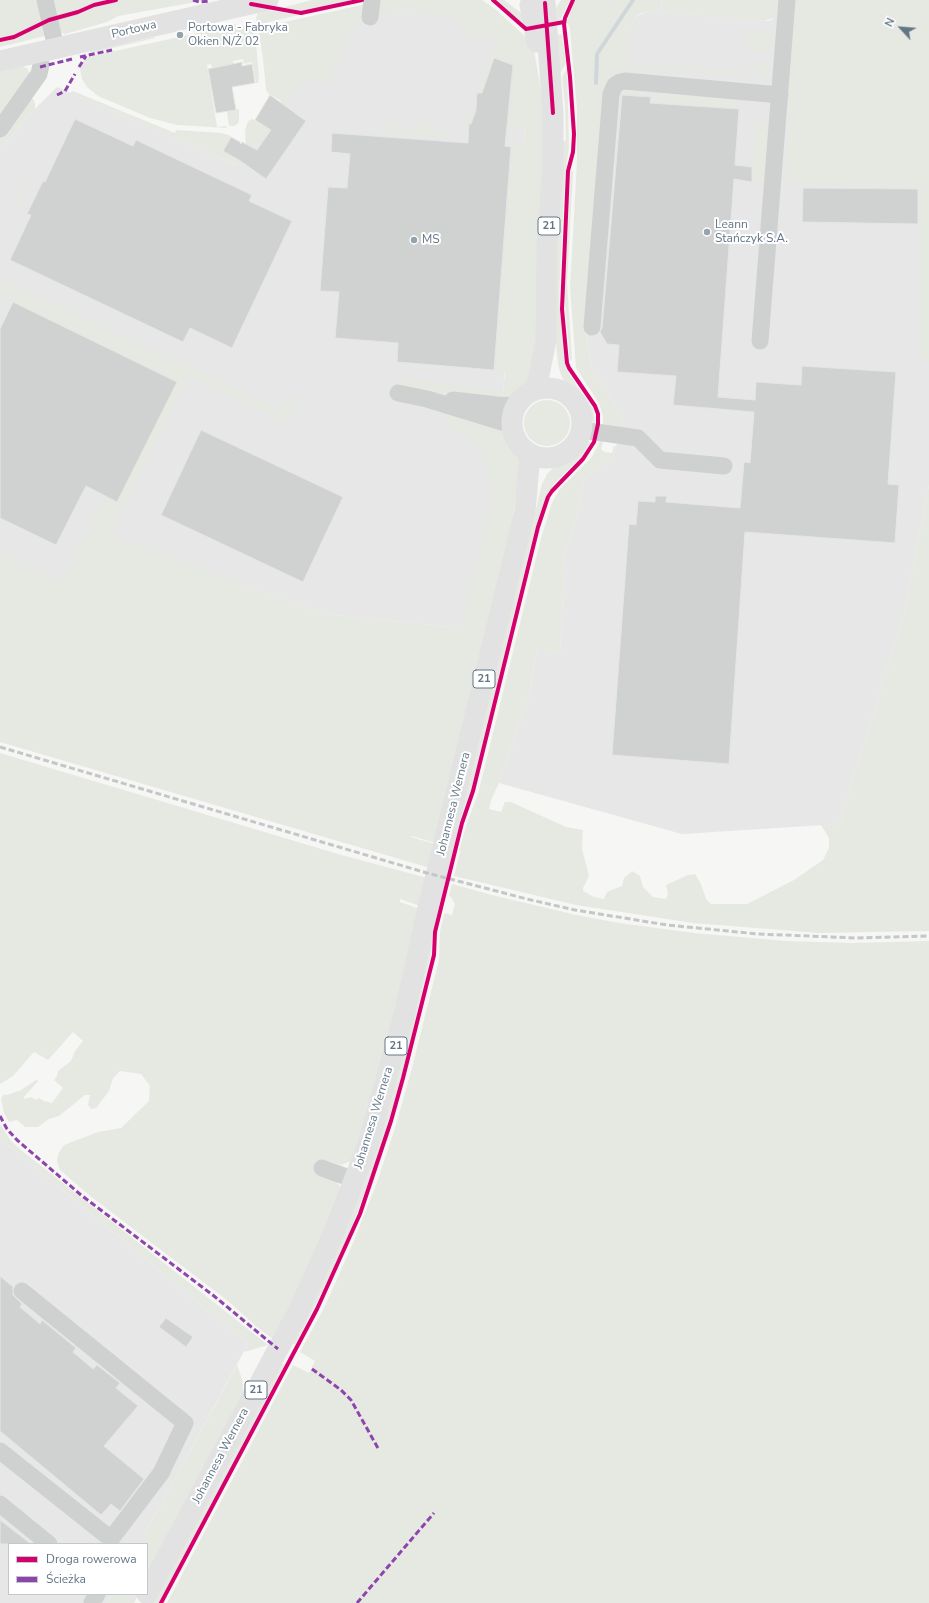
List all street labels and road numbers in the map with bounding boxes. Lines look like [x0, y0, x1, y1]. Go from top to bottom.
street label: Portowa [110, 18, 158, 42]
road number: 21 [538, 217, 560, 235]
road number: 21 [473, 670, 495, 688]
street label: Johannesa Wernera [434, 751, 474, 857]
road number: 21 [385, 1037, 407, 1055]
street label: Johannesa Wernera [352, 1065, 396, 1171]
road number: 21 [245, 1381, 267, 1399]
street label: Johannesa Wernera [190, 1406, 252, 1506]

